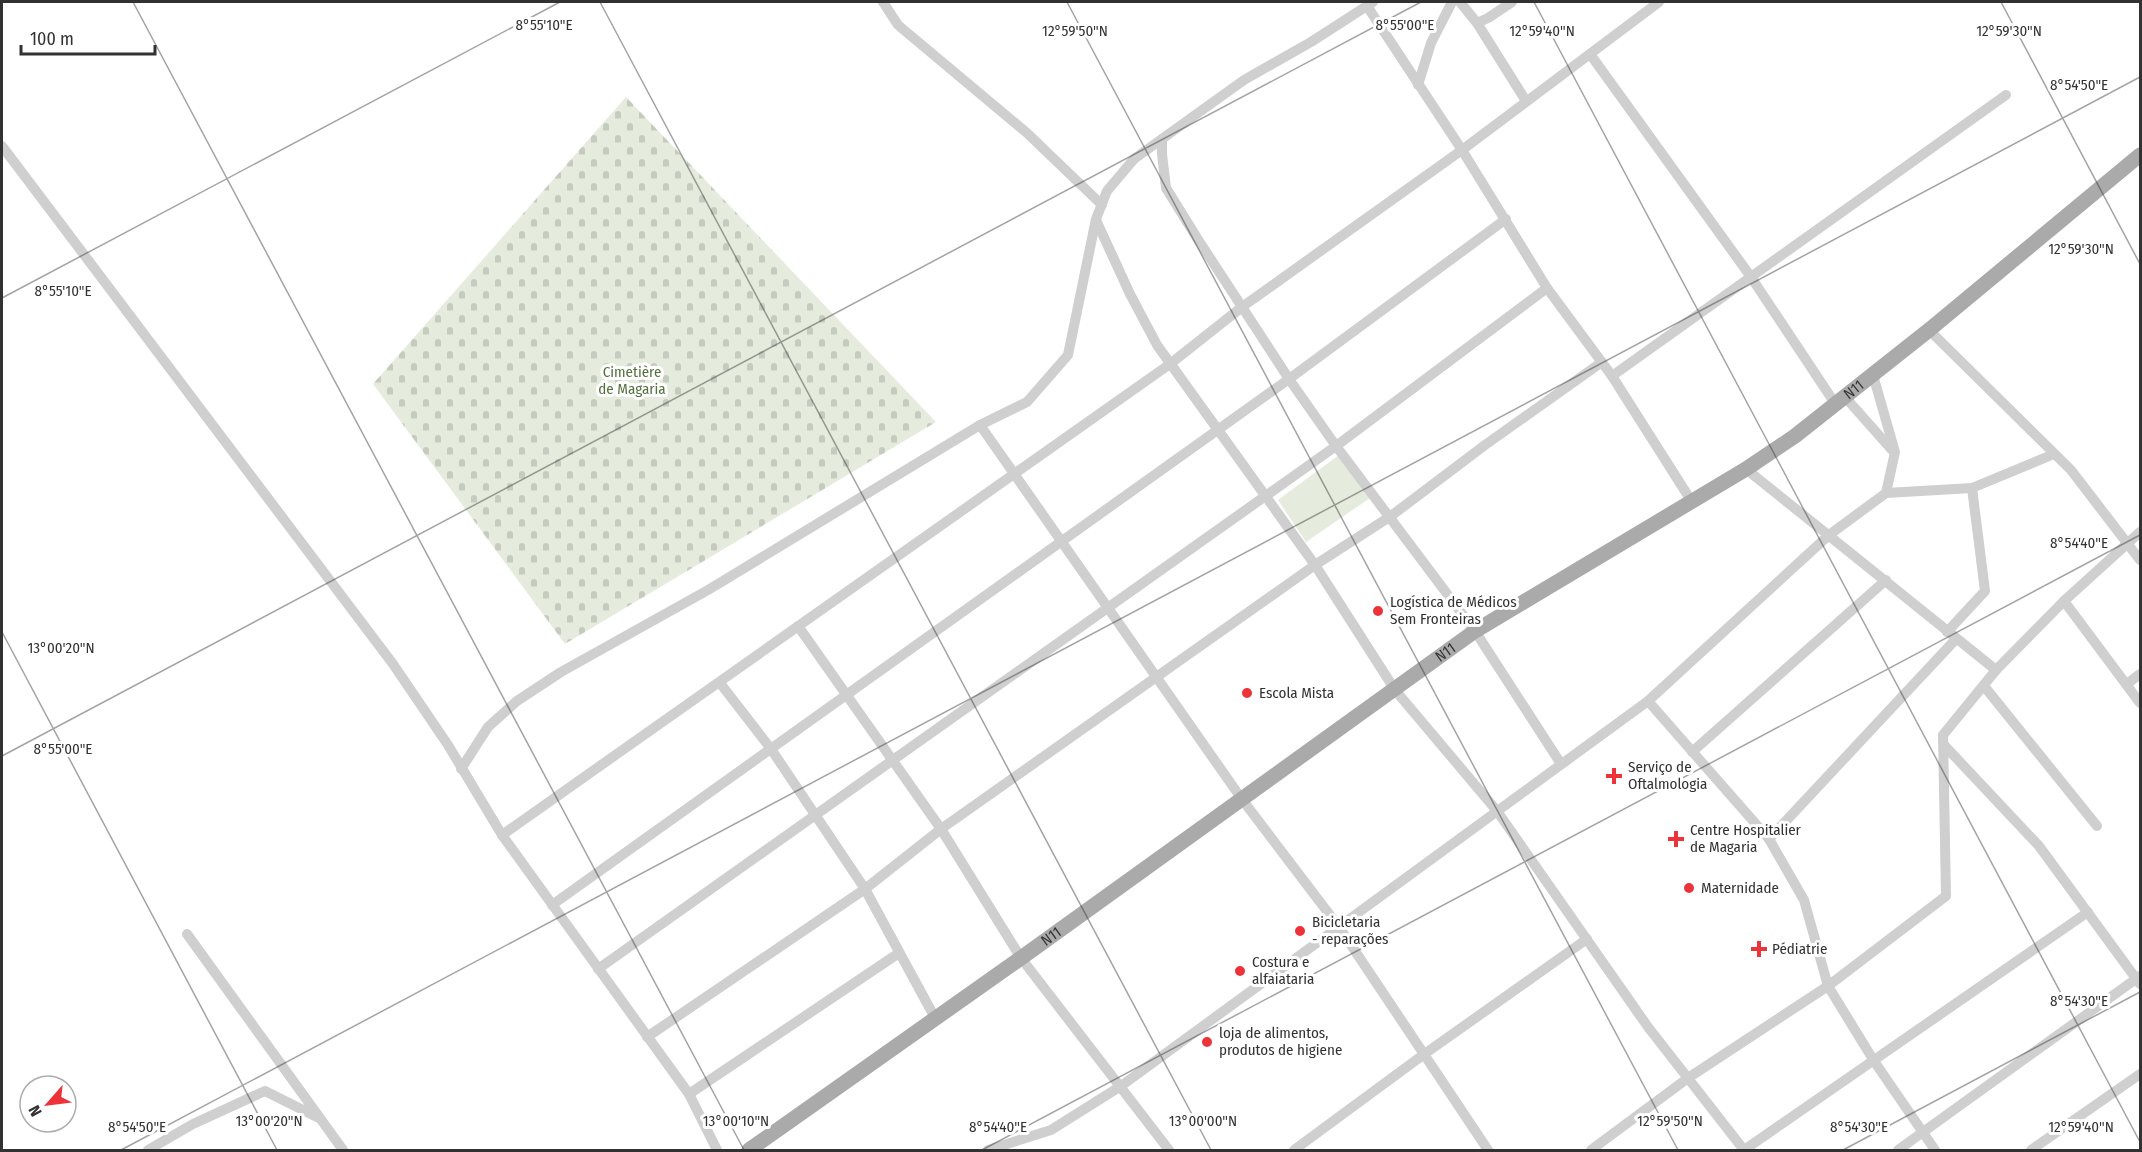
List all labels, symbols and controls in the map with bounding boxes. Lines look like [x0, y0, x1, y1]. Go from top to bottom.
text: 8°55'10"E [515, 16, 573, 34]
text: 8°55'00"E [1376, 16, 1434, 34]
scale bar [21, 18, 154, 56]
text: 12°59'50"N [1042, 22, 1108, 40]
text: 12°59'40"N [1509, 22, 1575, 40]
text: 12°59'30"N [1976, 22, 2042, 40]
text: 100 m [30, 28, 74, 50]
text: 8°54'50"E [2050, 76, 2108, 94]
text: 12°59'30"N [2048, 240, 2114, 258]
text: 8°55'10"E [34, 282, 92, 300]
park label: Cimetière de Magaria [598, 363, 666, 398]
street label: N11 [1840, 376, 1867, 403]
text: 8°54'40"E [2050, 534, 2108, 552]
place label: Logística de Médicos Sem Fronteiras [1390, 593, 1517, 628]
marker: Logística de Médicos Sem Fronteiras [1371, 604, 1385, 618]
text: 13°00'20"N [27, 639, 95, 657]
street label: N11 [1432, 639, 1459, 666]
place label: Escola Mista [1259, 684, 1334, 702]
marker: Escola Mista [1240, 686, 1254, 700]
text: 8°55'00"E [34, 740, 92, 758]
place label: Serviço de Oftalmologia [1628, 758, 1707, 793]
marker: Serviço de Oftalmologia [1605, 767, 1623, 785]
place label: Centre Hospitalier de Magaria [1690, 821, 1802, 856]
marker: Centre Hospitalier de Magaria [1667, 830, 1685, 848]
place label: Maternidade [1701, 879, 1779, 897]
marker: Maternidade [1682, 881, 1696, 895]
place label: Bicicletaria - reparações [1312, 913, 1388, 948]
street label: N11 [1037, 923, 1065, 950]
marker: Bicicletaria - reparações [1293, 924, 1307, 938]
marker: Pédiatrie [1750, 940, 1768, 958]
place label: Pédiatrie [1772, 940, 1827, 958]
place label: Costura e alfaiataria [1252, 953, 1314, 988]
marker: Costura e alfaiataria [1233, 964, 1247, 978]
text: 8°54'30"E [2050, 992, 2108, 1010]
place label: loja de alimentos, produtos de higiene [1219, 1024, 1342, 1059]
marker: loja de alimentos, produtos de higiene [1200, 1035, 1214, 1049]
north arrow [18, 1074, 78, 1134]
text: N [25, 1102, 46, 1120]
text: 13°00'20"N [235, 1112, 303, 1130]
text: 13°00'10"N [703, 1112, 769, 1130]
text: 13°00'00"N [1169, 1112, 1237, 1130]
text: 12°59'50"N [1637, 1112, 1703, 1130]
text: 8°54'50"E [108, 1118, 166, 1136]
text: 8°54'40"E [969, 1118, 1027, 1136]
text: 8°54'30"E [1830, 1118, 1888, 1136]
text: 12°59'40"N [2048, 1118, 2114, 1136]

